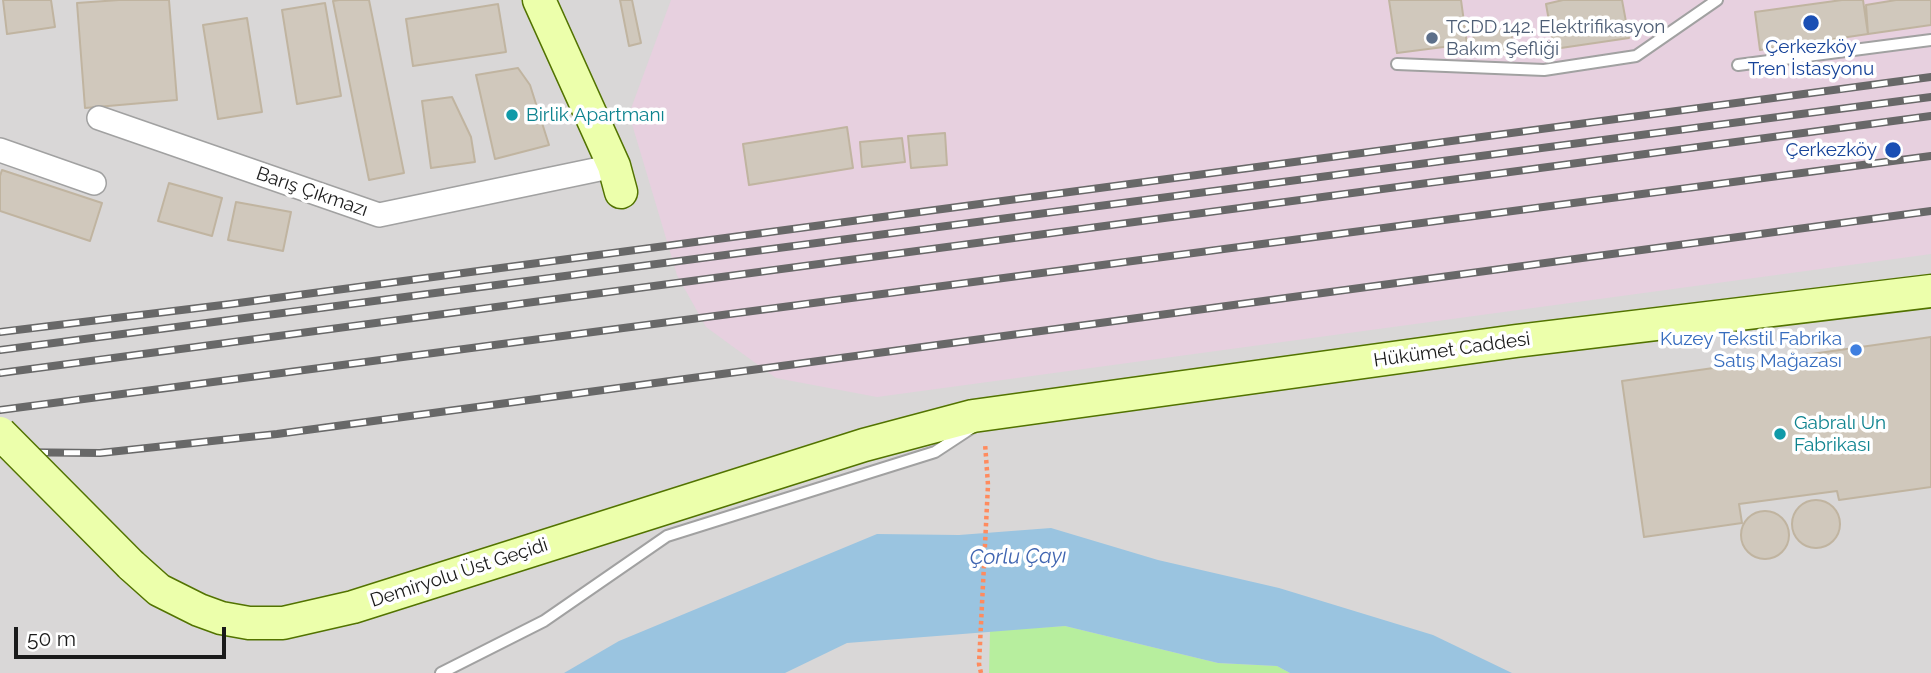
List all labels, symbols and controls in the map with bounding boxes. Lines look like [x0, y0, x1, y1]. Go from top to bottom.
marker: Çerkezköy Tren İstasyonu [1801, 13, 1821, 33]
place label: TCDD 142. Elektrifikasyon Bakım Şefliği [1446, 16, 1665, 60]
marker: TCDD 142. Elektrifikasyon Bakım Şefliği [1424, 30, 1440, 46]
place label: Çerkezköy Tren İstasyonu [1748, 36, 1874, 80]
place label: Birlik Apartmanı [526, 104, 665, 126]
marker: Birlik Apartmanı [504, 107, 520, 123]
place label: Çerkezköy [1785, 139, 1877, 161]
marker: Çerkezköy [1883, 140, 1903, 160]
street label: Barış Çıkmazı [253, 162, 371, 222]
street label: Hükümet Caddesi [1372, 328, 1532, 372]
place label: Kuzey Tekstil Fabrika Satış Mağazası [1660, 328, 1842, 372]
marker: Kuzey Tekstil Fabrika Satış Mağazası [1848, 342, 1864, 358]
place label: Gabralı Un Fabrikası [1794, 412, 1886, 456]
marker: Gabralı Un Fabrikası [1772, 426, 1788, 442]
street label: Demiryolu Üst Geçidi [367, 534, 551, 612]
water label: Çorlu Çayı [969, 544, 1067, 570]
scale bar [18, 614, 229, 658]
text: 50 m [27, 626, 76, 651]

